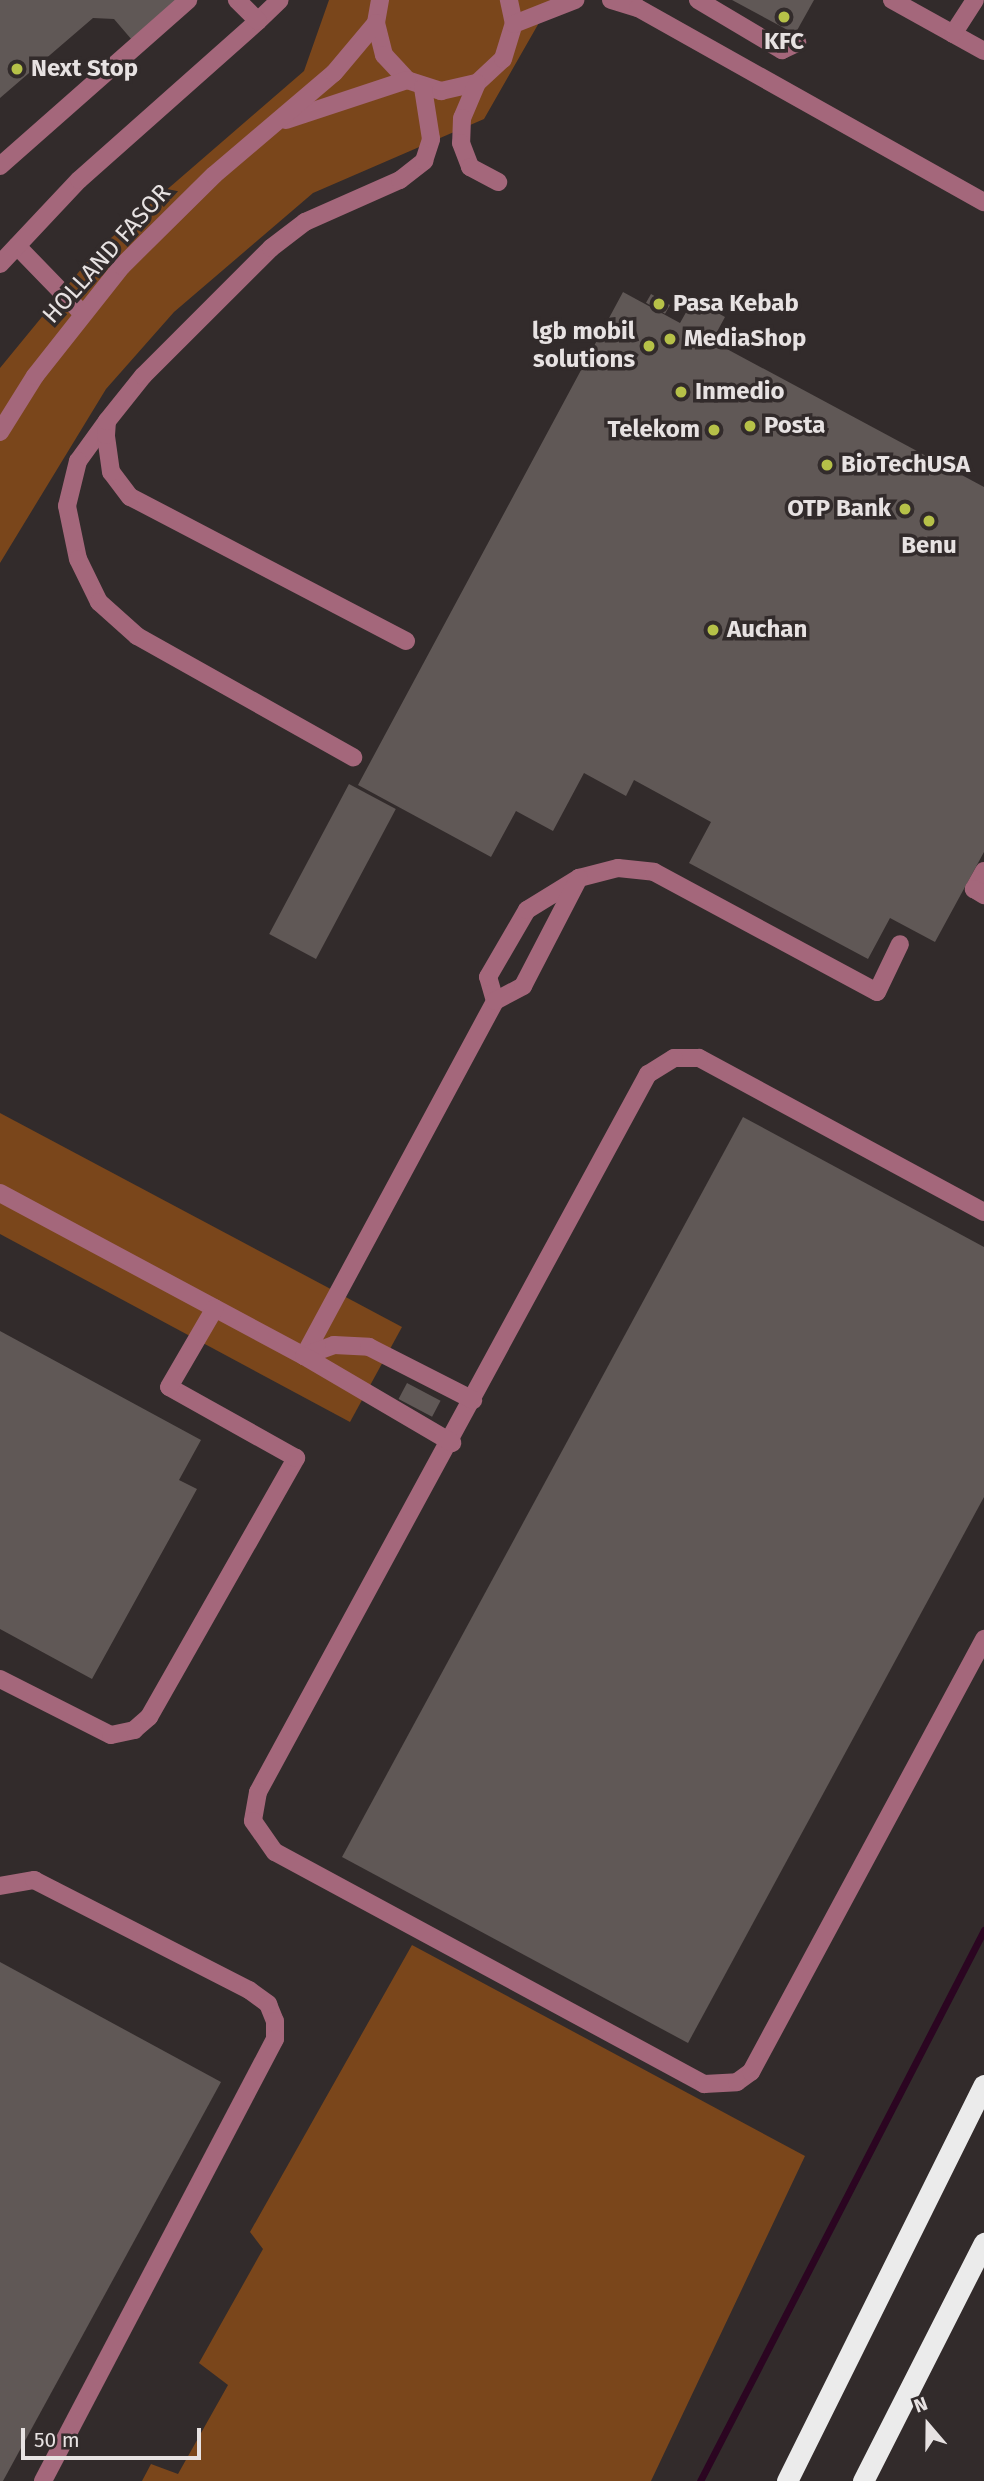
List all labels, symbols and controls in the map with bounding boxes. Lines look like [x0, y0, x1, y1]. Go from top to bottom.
marker: KFC [776, 9, 792, 25]
place label: KFC [764, 28, 804, 56]
place label: Next Stop [31, 55, 138, 83]
marker: Next Stop [9, 61, 25, 77]
street label: HOLLAND FASOR [37, 178, 177, 330]
place label: Pasa Kebab [673, 290, 799, 318]
marker: Pasa Kebab [651, 296, 667, 312]
place label: lgb mobil solutions [532, 318, 635, 374]
place label: MediaShop [684, 325, 806, 353]
marker: MediaShop [662, 331, 678, 347]
marker: lgb mobil solutions [641, 338, 657, 354]
place label: Inmedio [695, 378, 785, 406]
marker: Inmedio [673, 384, 689, 400]
place label: Posta [764, 412, 825, 440]
place label: Telekom [608, 416, 700, 444]
marker: Posta [742, 418, 758, 434]
marker: Telekom [706, 422, 722, 438]
place label: BioTechUSA [841, 451, 970, 479]
marker: BioTechUSA [819, 457, 835, 473]
place label: OTP Bank [787, 495, 891, 523]
marker: OTP Bank [897, 501, 913, 517]
marker: Benu [921, 513, 937, 529]
place label: Benu [901, 532, 957, 560]
place label: Auchan [727, 616, 807, 644]
marker: Auchan [705, 622, 721, 638]
north arrow [893, 2390, 963, 2460]
text: N [911, 2392, 930, 2418]
scale bar [24, 2414, 205, 2458]
text: 50 m [34, 2427, 80, 2453]

